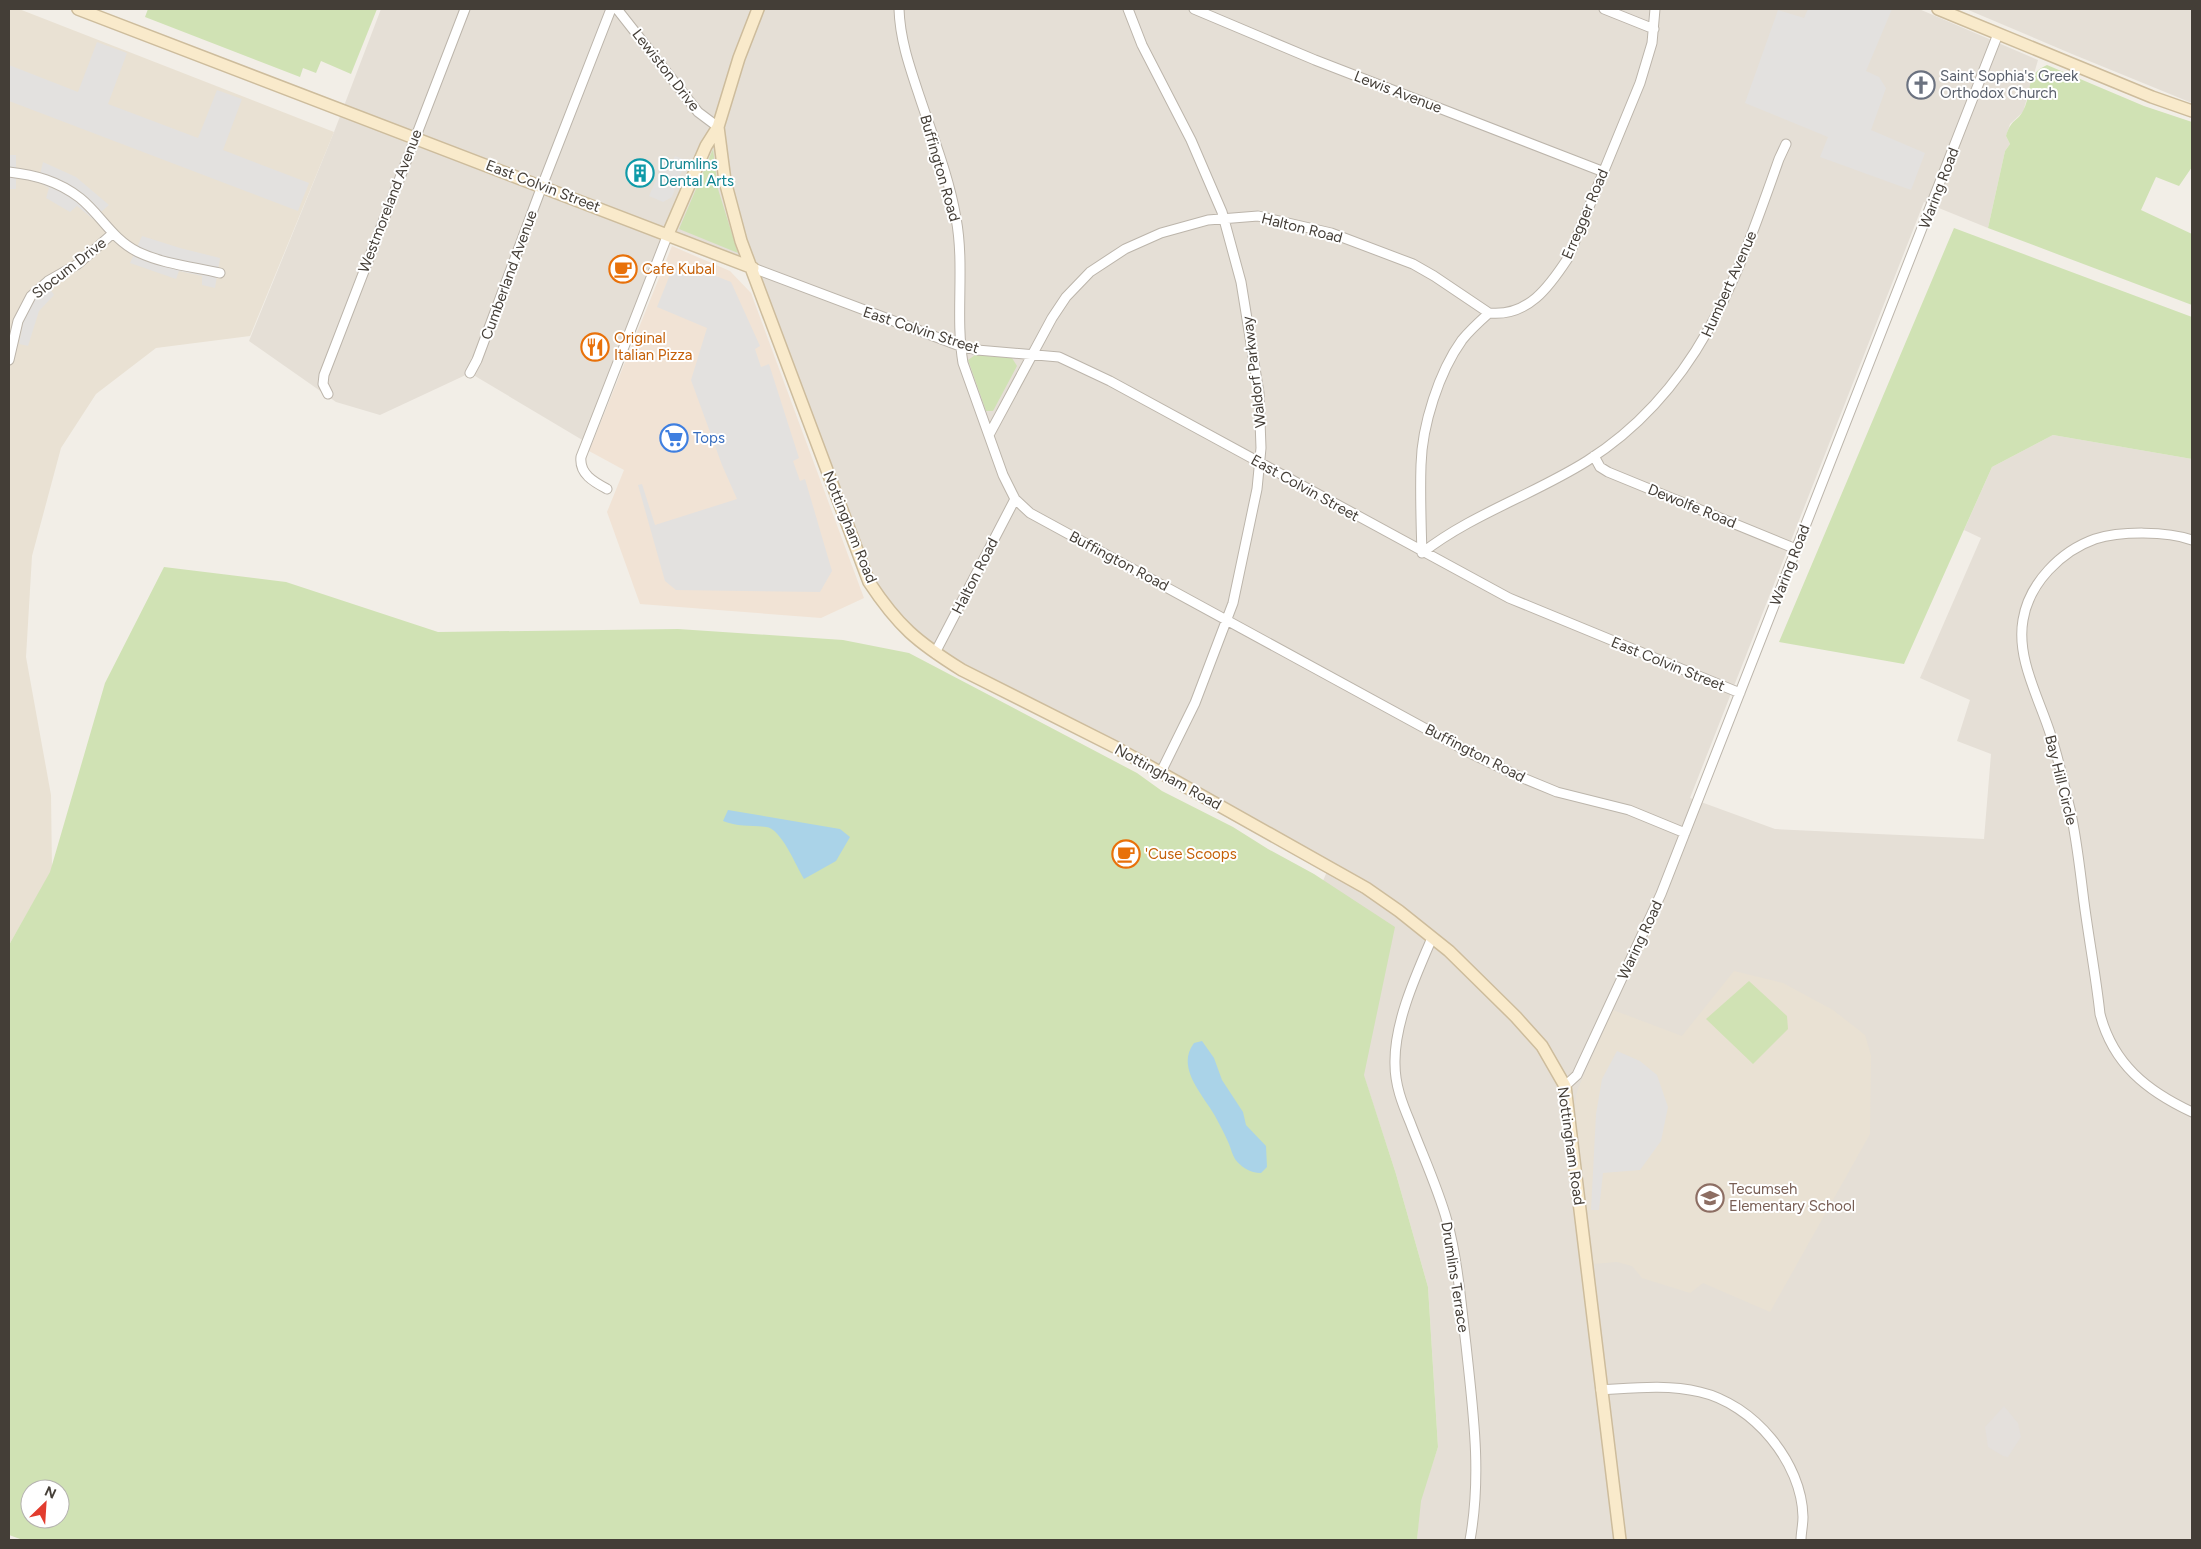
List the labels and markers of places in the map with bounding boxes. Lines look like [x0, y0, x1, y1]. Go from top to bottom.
place label: Saint Sophia's Greek Orthodox Church [1940, 67, 2079, 102]
church icon: Saint Sophia's Greek Orthodox Church [1906, 70, 1936, 100]
place label: Drumlins Dental Arts [659, 155, 734, 190]
building icon: Drumlins Dental Arts [625, 158, 655, 188]
cafe icon: Cafe Kubal [608, 254, 638, 284]
place label: Cafe Kubal [642, 260, 715, 278]
place label: Original Italian Pizza [614, 329, 692, 364]
restaurant icon: Original Italian Pizza [580, 332, 610, 362]
supermarket icon: Tops [659, 423, 689, 453]
place label: Tops [693, 429, 725, 447]
cafe icon: 'Cuse Scoops [1111, 839, 1141, 869]
place label: 'Cuse Scoops [1145, 845, 1237, 863]
place label: Tecumseh Elementary School [1729, 1180, 1855, 1215]
school or university icon: Tecumseh Elementary School [1695, 1183, 1725, 1213]

